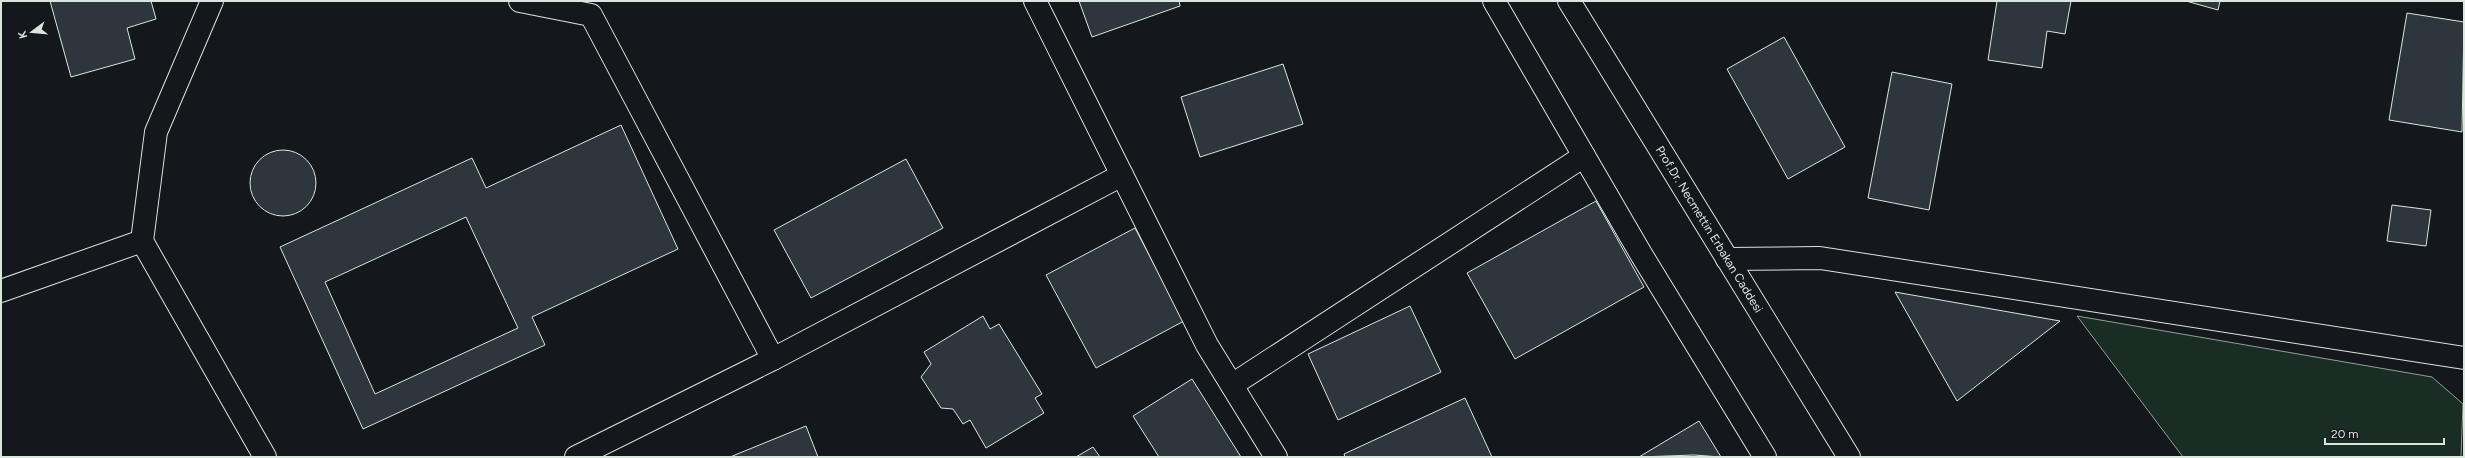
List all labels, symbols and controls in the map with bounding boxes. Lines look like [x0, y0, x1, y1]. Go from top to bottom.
north arrow [12, 12, 52, 52]
text: K [15, 29, 30, 40]
street label: Prof.Dr. Necmettin Erbakan Caddesi [1653, 143, 1766, 315]
scale bar [2325, 420, 2444, 446]
text: 20 m [2331, 427, 2359, 441]

